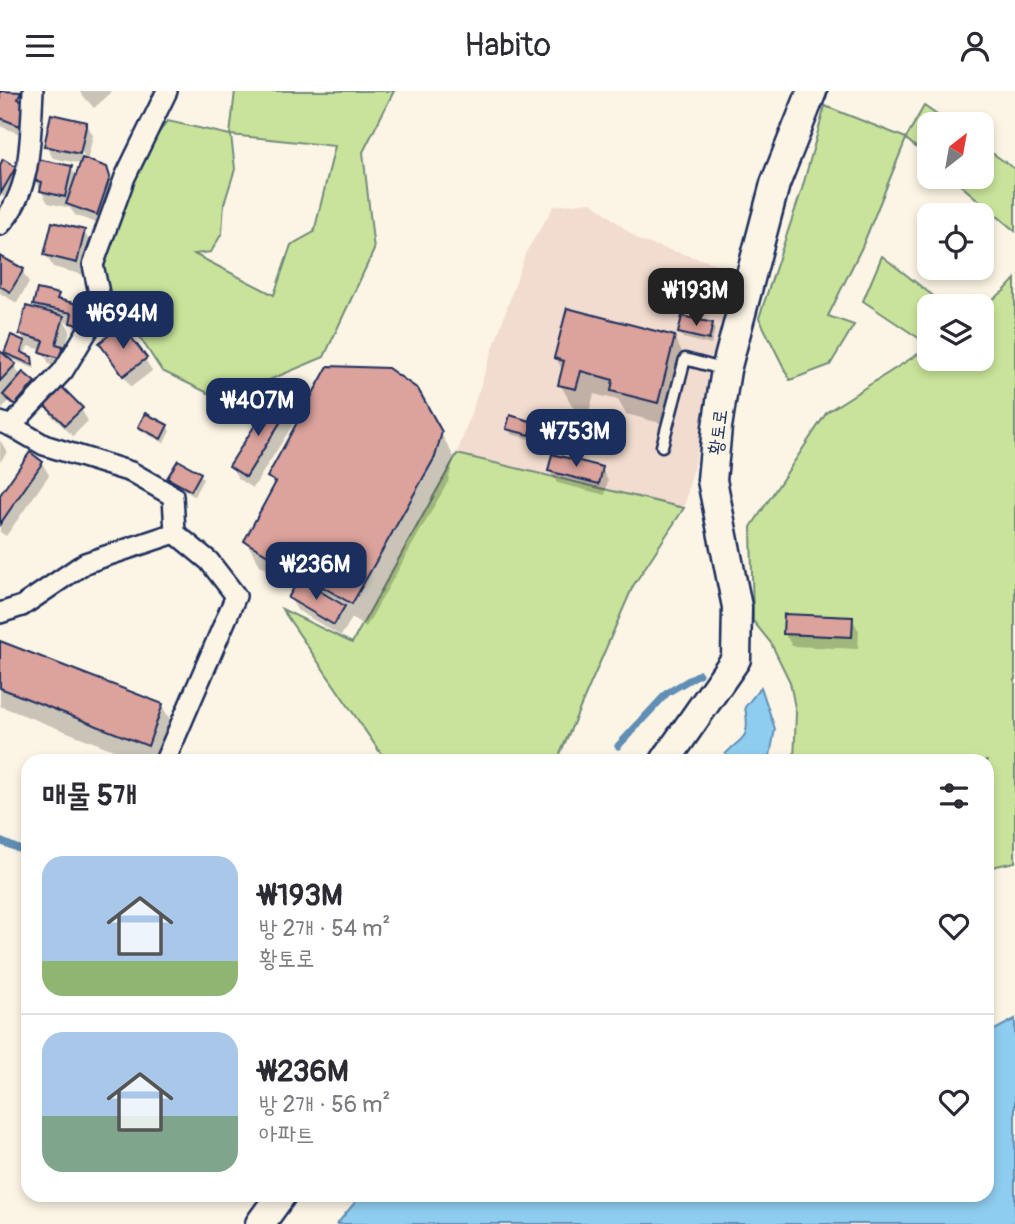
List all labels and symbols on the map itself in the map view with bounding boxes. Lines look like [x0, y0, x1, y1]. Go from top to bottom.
north arrow [917, 112, 994, 189]
pin: ₩193M [647, 268, 745, 328]
pin: ₩694M [74, 292, 172, 351]
pin: ₩407M [209, 379, 307, 438]
street label: 황토로 [703, 408, 733, 456]
pin: ₩753M [527, 409, 625, 469]
pin: ₩236M [267, 543, 365, 602]

